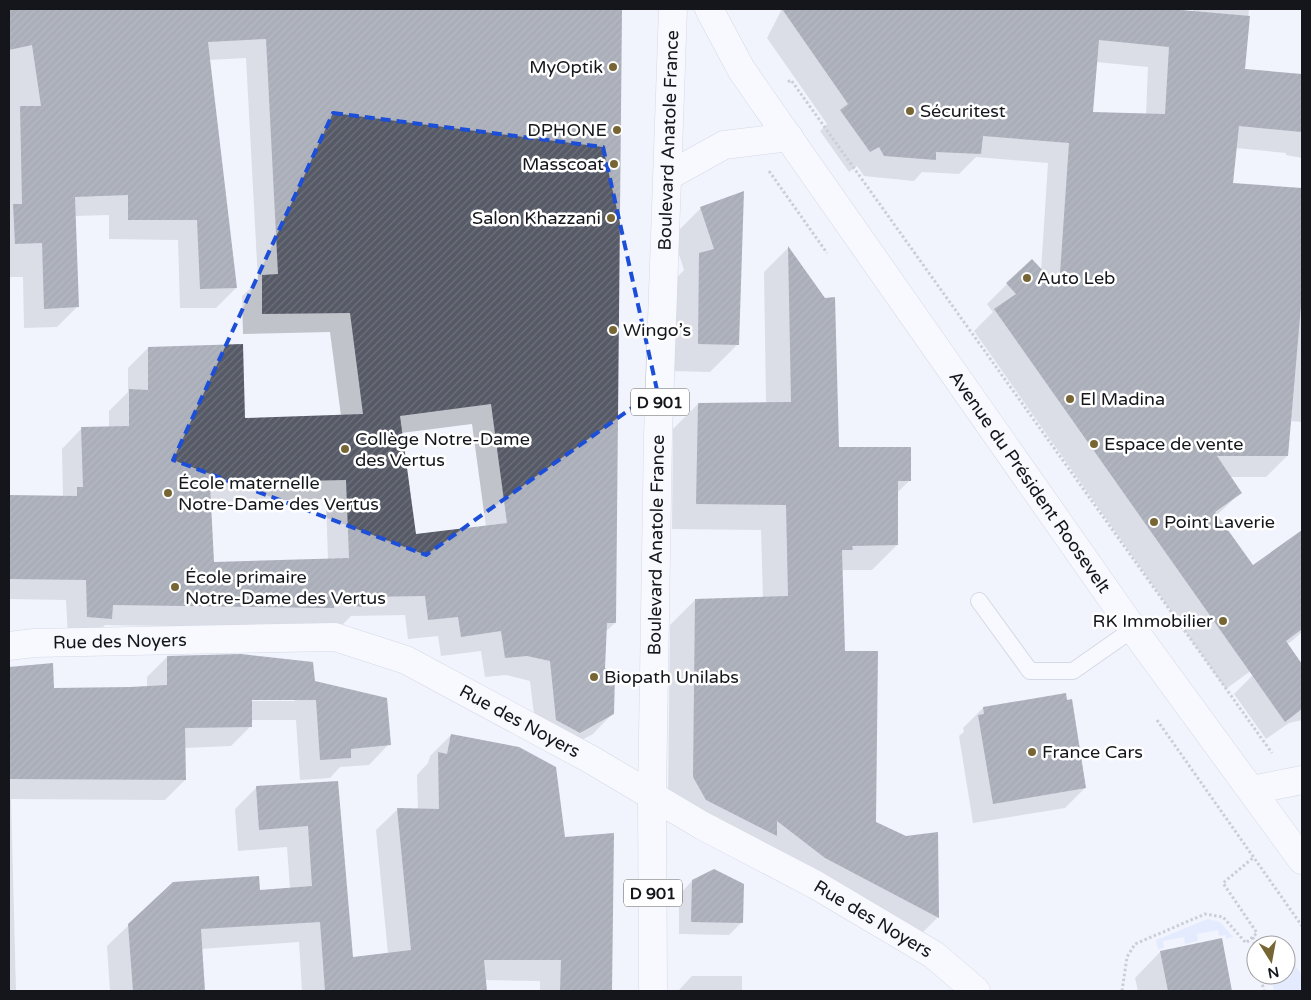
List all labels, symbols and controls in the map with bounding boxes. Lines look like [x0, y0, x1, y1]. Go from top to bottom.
street label: Boulevard Anatole France [654, 30, 683, 251]
place label: MyOptik [529, 56, 603, 78]
marker: MyOptik [607, 61, 619, 73]
place label: Sécuritest [920, 100, 1006, 122]
marker: Sécuritest [904, 105, 916, 117]
place label: DPHONE [527, 119, 607, 141]
marker: DPHONE [611, 124, 623, 136]
place label: Masscoat [522, 153, 604, 175]
marker: Masscoat [608, 158, 620, 170]
place label: Salon Khazzani [472, 207, 601, 229]
marker: Salon Khazzani [605, 212, 617, 224]
place label: Auto Leb [1037, 267, 1115, 289]
marker: Auto Leb [1021, 272, 1033, 284]
place label: Wingo’s [623, 319, 691, 341]
marker: Wingo’s [607, 324, 619, 336]
street label: Avenue du Président Roosevelt [944, 367, 1115, 597]
road number: D 901 [631, 388, 689, 416]
place label: El Madina [1080, 388, 1165, 410]
marker: El Madina [1064, 393, 1076, 405]
place label: Collège Notre-Dame des Vertus [355, 428, 530, 471]
place label: Espace de vente [1104, 433, 1243, 455]
street label: Boulevard Anatole France [643, 435, 669, 656]
marker: Espace de vente [1088, 438, 1100, 450]
marker: Collège Notre-Dame des Vertus [339, 443, 351, 455]
place label: École maternelle Notre-Dame des Vertus [178, 472, 379, 515]
marker: École maternelle Notre-Dame des Vertus [162, 487, 174, 499]
place label: Point Laverie [1164, 511, 1275, 533]
marker: Point Laverie [1148, 516, 1160, 528]
place label: École primaire Notre-Dame des Vertus [185, 566, 386, 609]
marker: École primaire Notre-Dame des Vertus [169, 581, 181, 593]
place label: RK Immobilier [1093, 610, 1213, 632]
marker: RK Immobilier [1217, 615, 1229, 627]
street label: Rue des Noyers [53, 629, 187, 654]
place label: Biopath Unilabs [604, 666, 739, 688]
marker: Biopath Unilabs [588, 671, 600, 683]
street label: Rue des Noyers [456, 680, 584, 763]
place label: France Cars [1042, 741, 1143, 763]
marker: France Cars [1026, 746, 1038, 758]
street label: Rue des Noyers [810, 875, 936, 962]
road number: D 901 [624, 880, 682, 906]
north arrow [1246, 935, 1296, 985]
text: N [1266, 963, 1281, 982]

